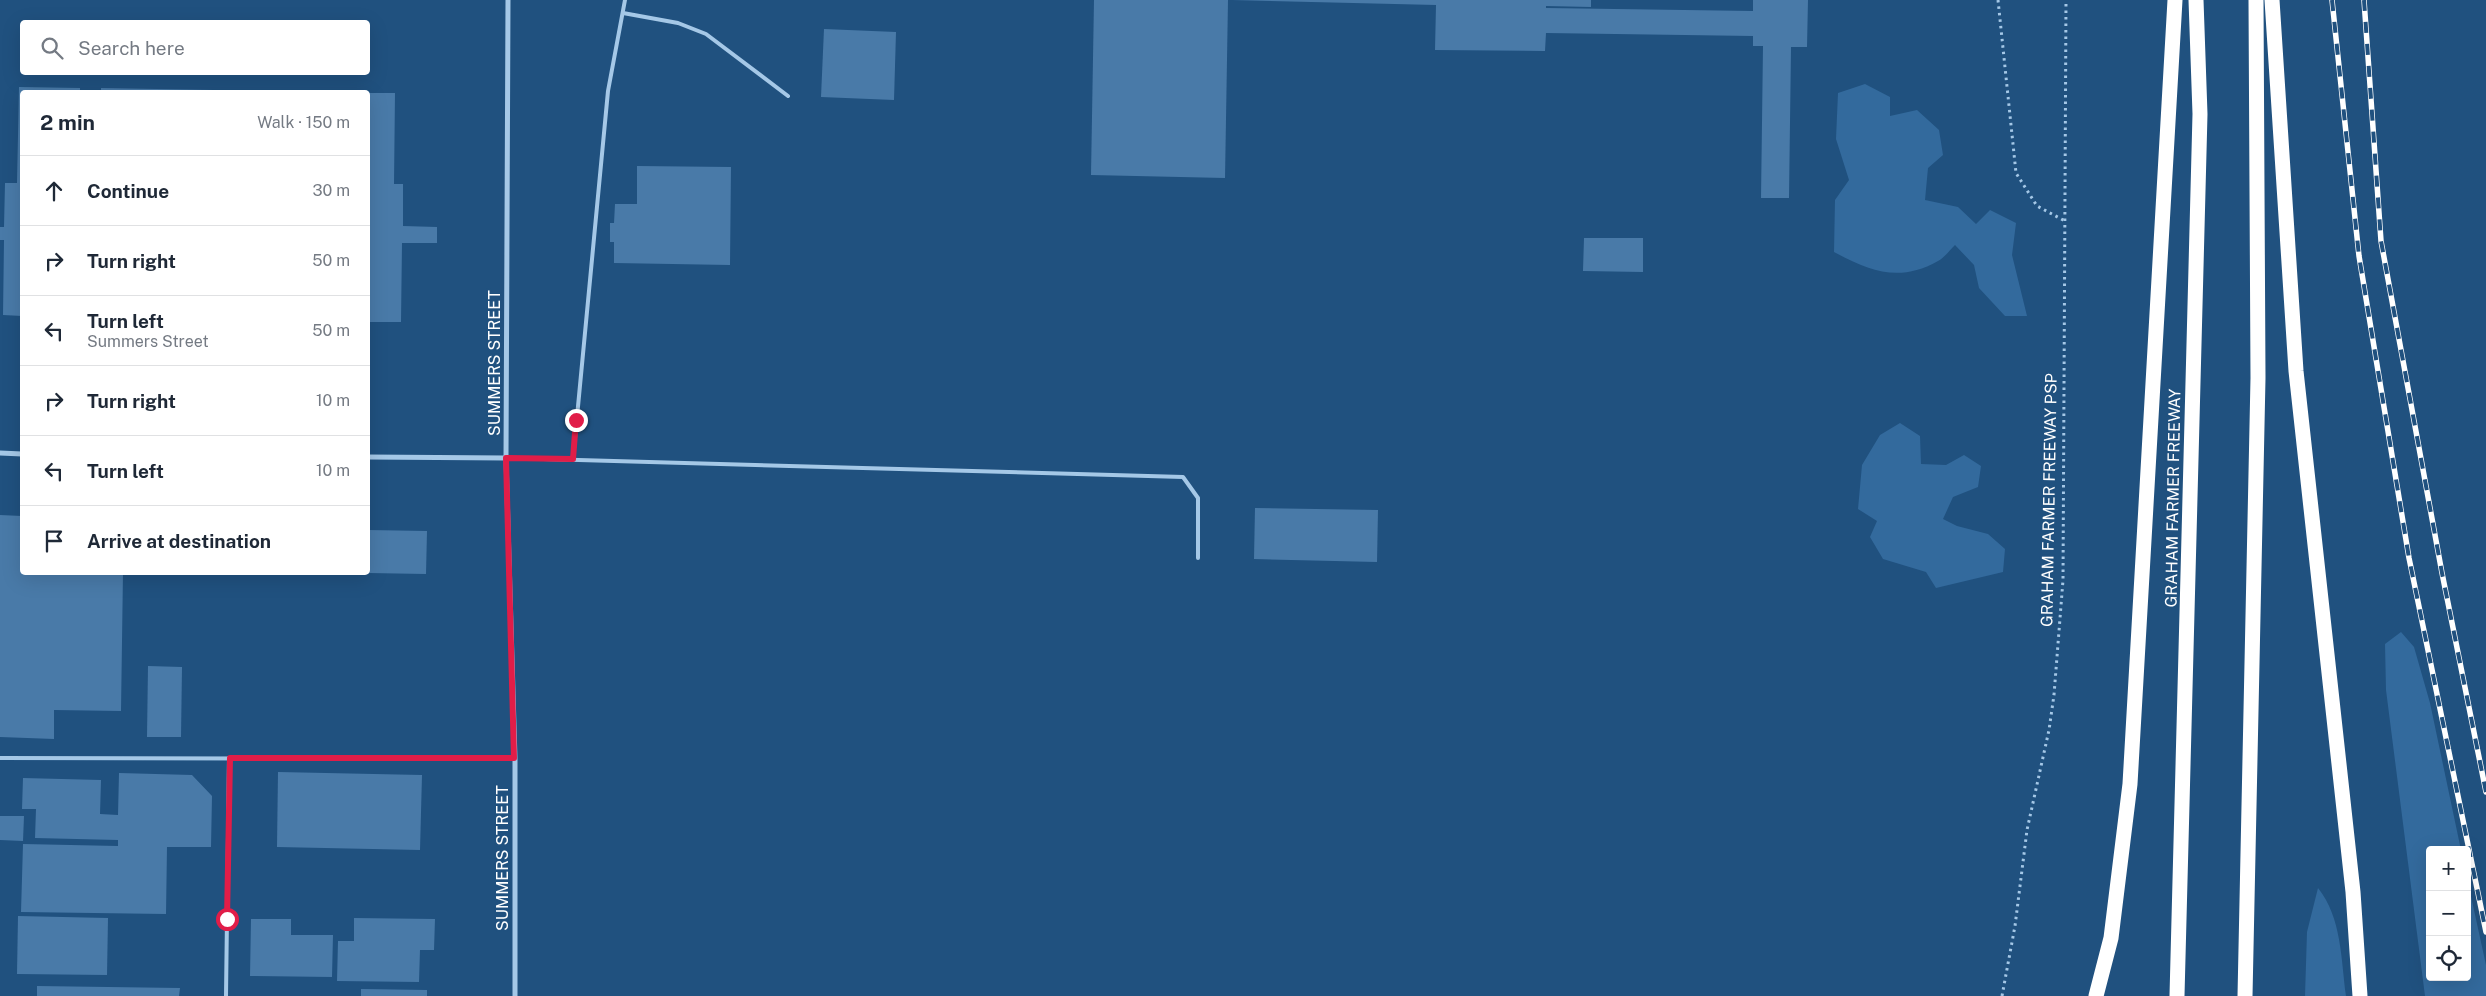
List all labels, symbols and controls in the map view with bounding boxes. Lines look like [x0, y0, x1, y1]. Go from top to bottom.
search box [20, 20, 370, 75]
icon: search [38, 34, 66, 62]
text: Search here [78, 37, 185, 59]
text: 2 min [40, 110, 95, 135]
text: Walk · 150 m [257, 113, 350, 132]
icon: ahead [40, 177, 68, 205]
text: Continue [87, 180, 169, 202]
text: 30 m [313, 181, 350, 200]
icon: right [40, 247, 68, 275]
text: Turn right [87, 250, 176, 272]
text: 50 m [312, 251, 350, 270]
street label: SUMMERS STREET [485, 290, 504, 436]
text: Turn left [87, 310, 164, 332]
icon: left [40, 317, 68, 345]
text: 50 m [312, 321, 350, 340]
text: Summers Street [87, 332, 209, 351]
street label: GRAHAM FARMER FREEWAY PSP [2037, 373, 2061, 627]
icon: right [40, 387, 68, 415]
street label: GRAHAM FARMER FREEWAY [2162, 388, 2184, 608]
text: Turn right [87, 390, 176, 412]
text: 10 m [316, 391, 350, 410]
route end [565, 409, 588, 432]
icon: left [40, 457, 68, 485]
text: Turn left [87, 460, 164, 482]
text: 10 m [316, 461, 350, 480]
icon: arrive [40, 527, 68, 555]
text: Arrive at destination [87, 530, 271, 552]
street label: SUMMERS STREET [493, 785, 512, 931]
map controls [2426, 846, 2471, 981]
button: + [2426, 846, 2471, 891]
button: − [2426, 891, 2471, 936]
route start [216, 908, 239, 931]
button: locate [2426, 936, 2471, 981]

